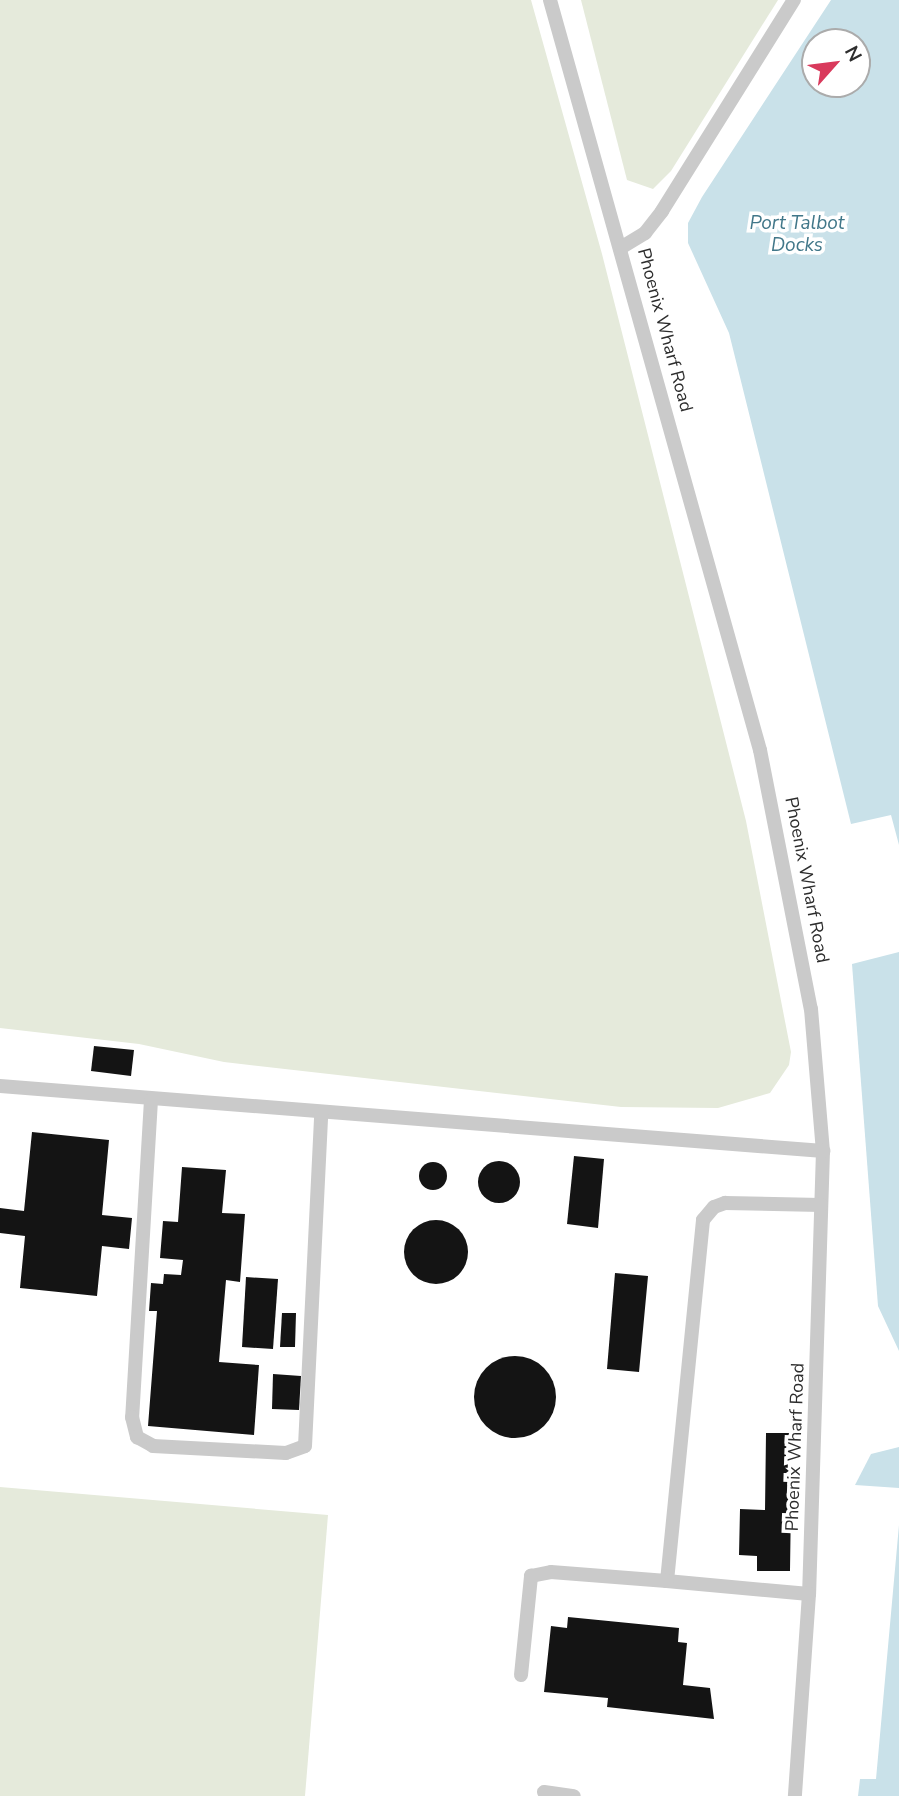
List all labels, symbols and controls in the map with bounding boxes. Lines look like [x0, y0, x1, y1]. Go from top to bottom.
north arrow [801, 28, 871, 98]
text: N [838, 42, 868, 66]
water label: Port Talbot Docks [750, 213, 844, 257]
street label: Phoenix Wharf Road [633, 246, 697, 414]
street label: Phoenix Wharf Road [780, 795, 834, 965]
street label: Phoenix Wharf Road [781, 1362, 809, 1532]

